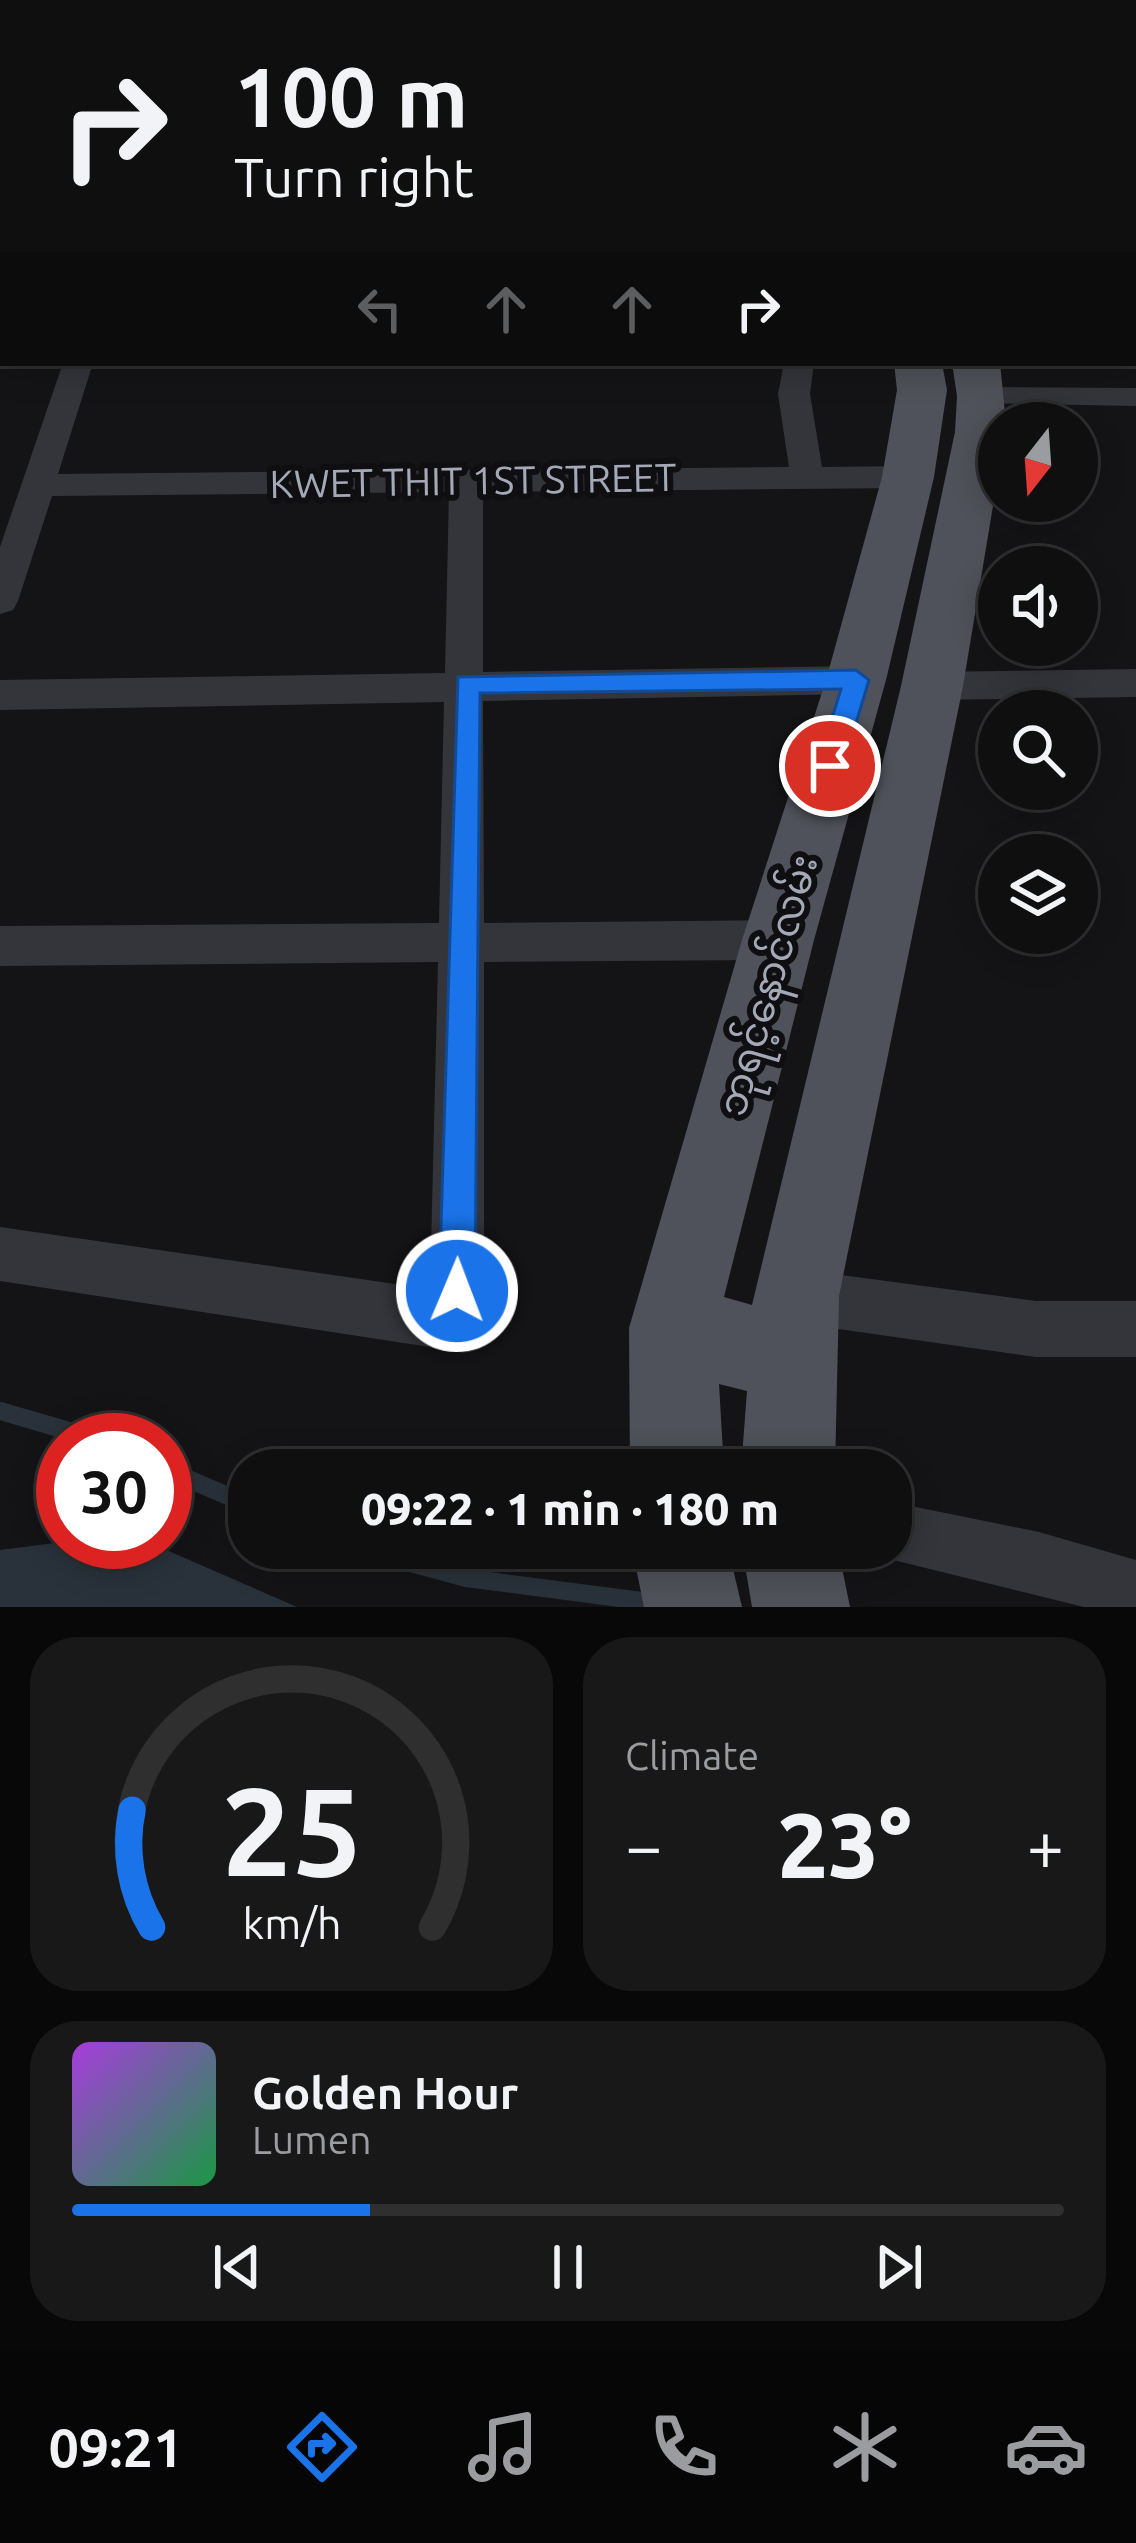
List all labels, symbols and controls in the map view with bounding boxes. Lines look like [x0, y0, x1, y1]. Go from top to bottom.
icon: right [36, 48, 192, 204]
text: 100 m [234, 49, 468, 143]
text: Turn right [234, 147, 474, 207]
icon: left [347, 276, 413, 342]
icon: ahead [473, 276, 539, 342]
icon: ahead [599, 276, 665, 342]
icon: right [725, 276, 791, 342]
north arrow [978, 402, 1098, 522]
map controls [978, 402, 1098, 954]
street label: KWET THIT 1ST STREET [269, 455, 677, 505]
button: sound [978, 546, 1098, 666]
button: search [978, 690, 1098, 810]
pin [779, 715, 881, 817]
icon: arrive [797, 733, 863, 799]
button: layers [978, 834, 1098, 954]
street label: ဘုရင့်နောင်လမ်း [706, 849, 835, 1123]
position arrow [394, 1228, 520, 1354]
speed limit sign: 30 [36, 1413, 192, 1569]
text: 09:22 · 1 min · 180 m [361, 1483, 779, 1534]
text: Climate [625, 1734, 759, 1777]
text: 25 [221, 1760, 362, 1900]
text: 23° [777, 1794, 912, 1895]
text: − [625, 1808, 662, 1882]
text: + [1027, 1808, 1064, 1882]
text: km/h [242, 1899, 341, 1947]
text: Golden Hour [252, 2067, 518, 2118]
text: Lumen [252, 2118, 372, 2161]
icon: previous [204, 2234, 270, 2300]
icon: pause [535, 2234, 601, 2300]
icon: next [866, 2234, 932, 2300]
icon: directions [280, 2405, 364, 2489]
icon: music [461, 2405, 545, 2489]
icon: phone [642, 2405, 726, 2489]
icon: climate [823, 2405, 907, 2489]
icon: car [1004, 2405, 1088, 2489]
text: 09:21 [48, 2417, 184, 2477]

